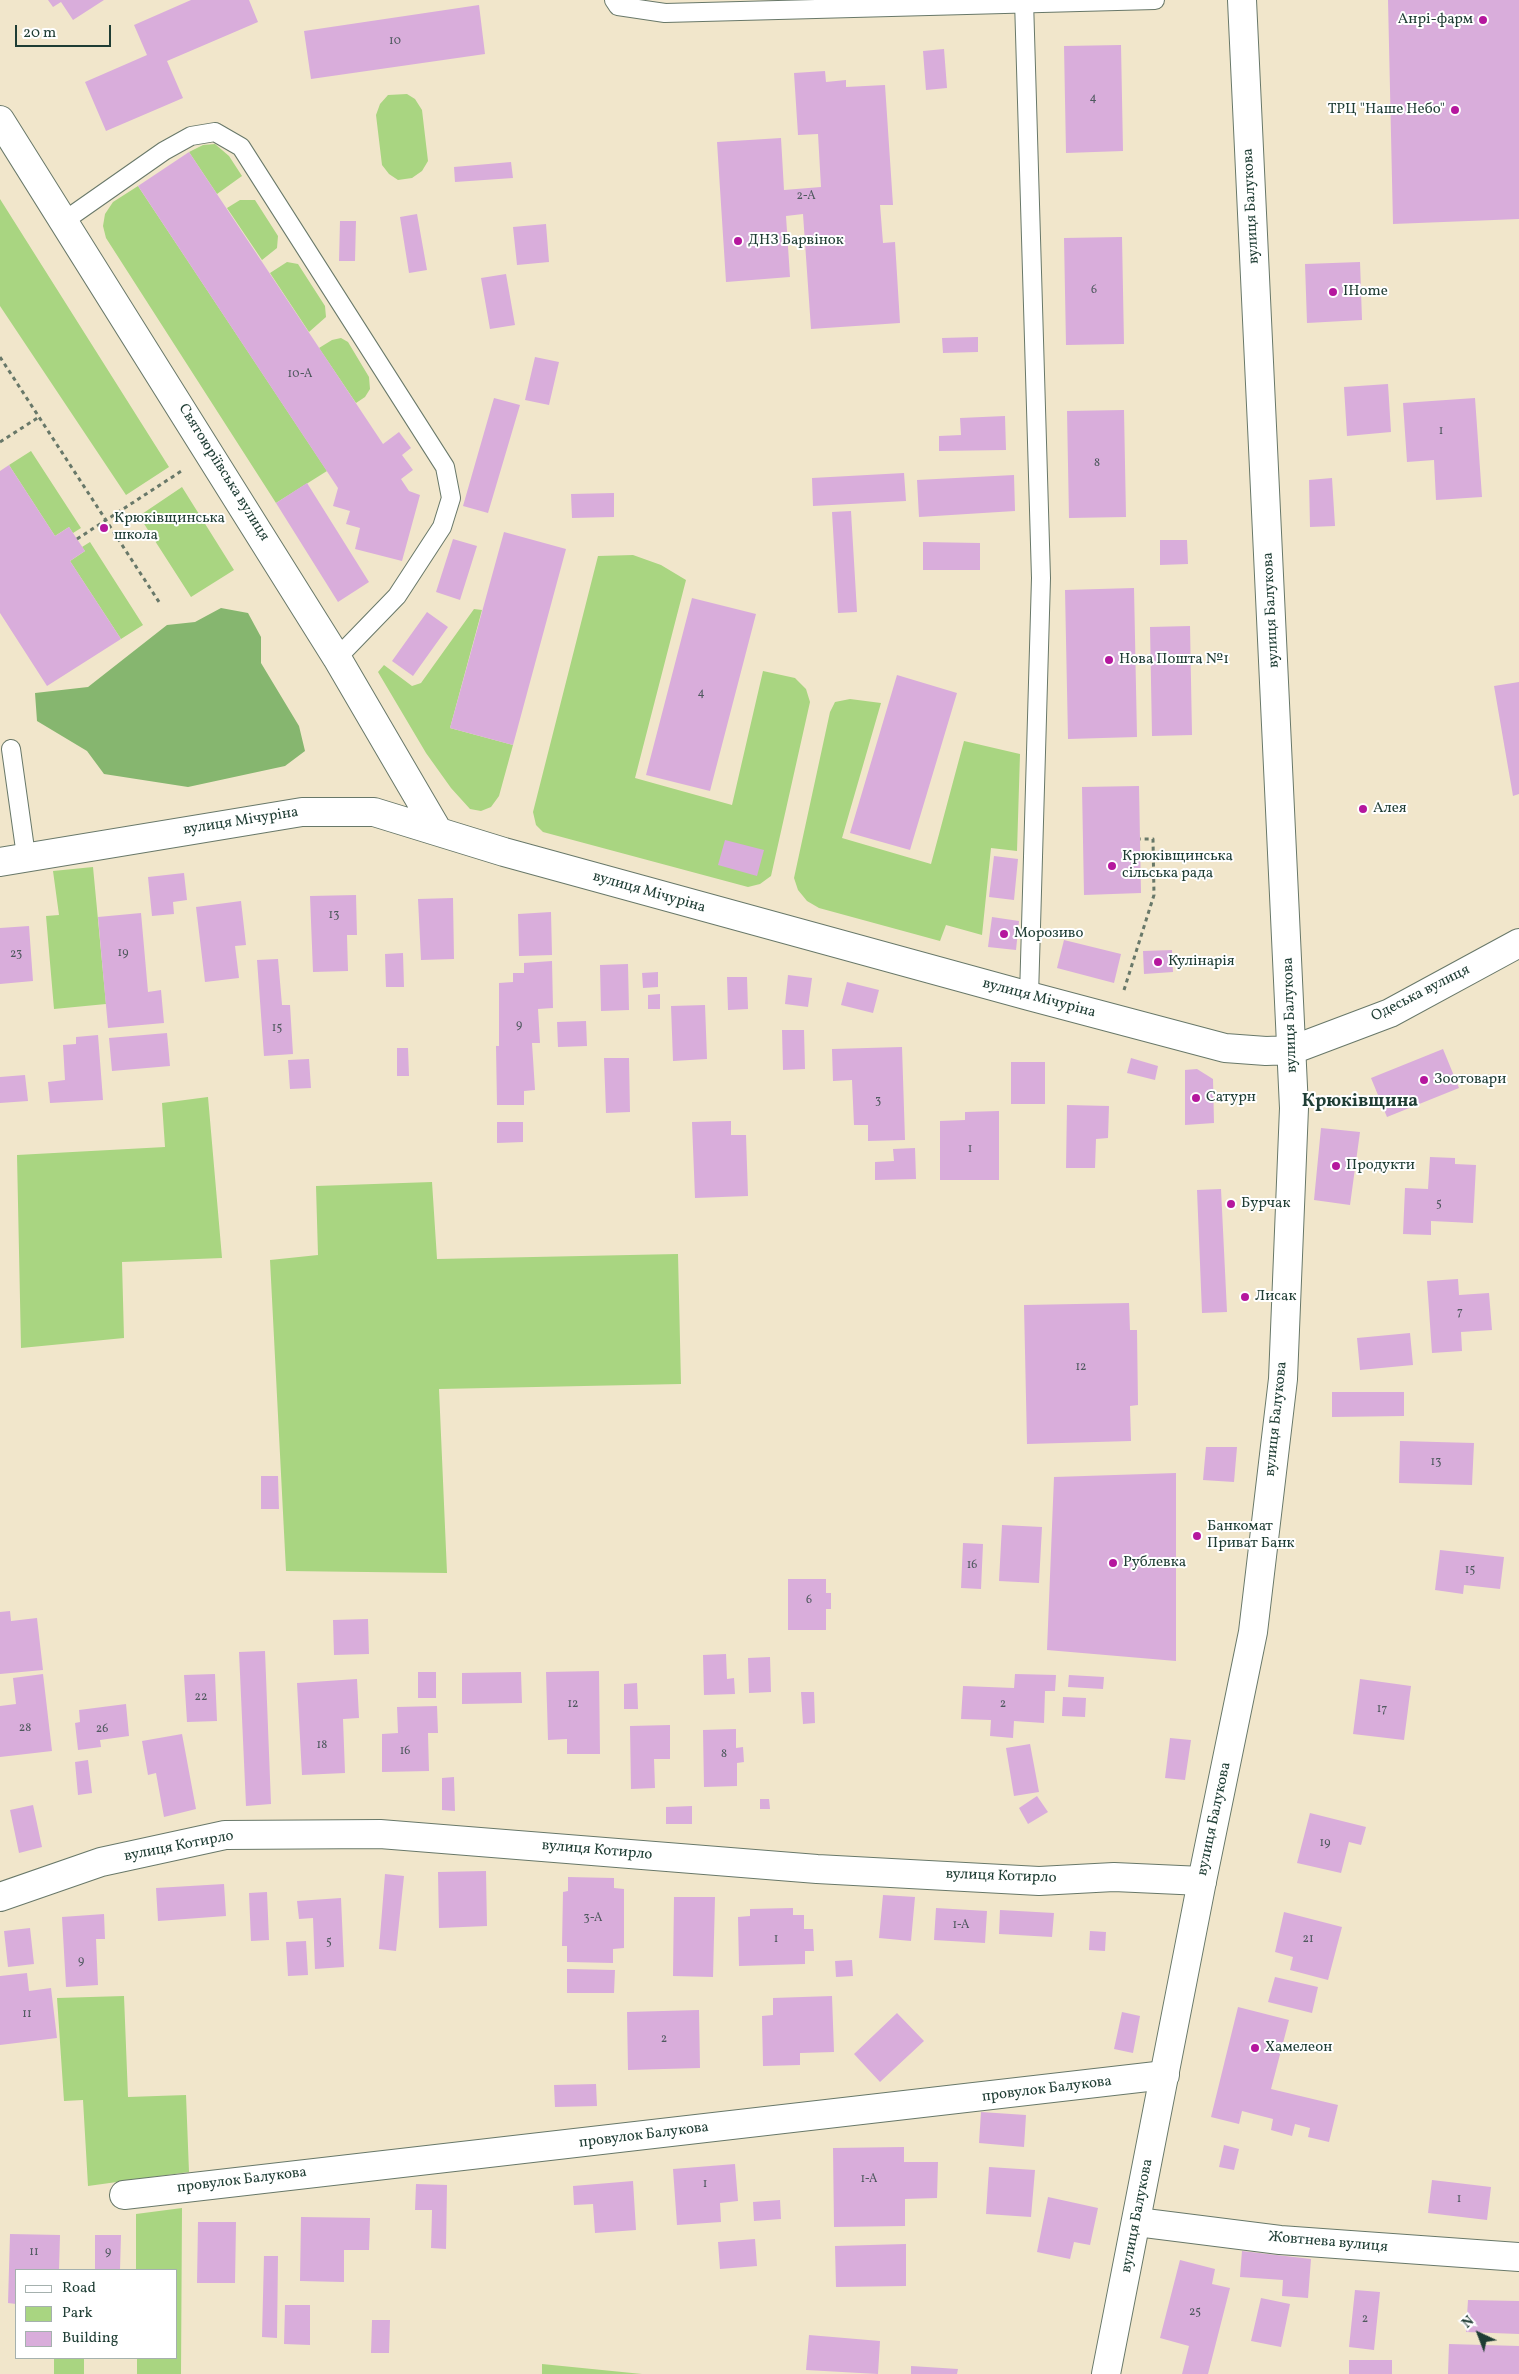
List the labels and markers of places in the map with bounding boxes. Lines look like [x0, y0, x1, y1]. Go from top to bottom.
place label: Анрі-фарм [1398, 11, 1473, 29]
marker: Анрі-фарм [1477, 14, 1489, 26]
place label: ТРЦ "Наше Небо" [1328, 101, 1445, 119]
marker: ТРЦ "Наше Небо" [1449, 104, 1461, 116]
place label: ДНЗ Барвінок [748, 232, 844, 250]
marker: ДНЗ Барвінок [732, 235, 744, 247]
place label: IHome [1343, 283, 1388, 301]
marker: IHome [1327, 286, 1339, 298]
place label: Крюківщинська школа [114, 510, 225, 545]
marker: Крюківщинська школа [98, 522, 110, 534]
place label: Нова Пошта №1 [1119, 651, 1229, 669]
marker: Нова Пошта №1 [1103, 654, 1115, 666]
place label: Алея [1373, 800, 1407, 818]
marker: Алея [1357, 803, 1369, 815]
place label: Крюківщинська сільська рада [1122, 848, 1233, 883]
marker: Крюківщинська сільська рада [1106, 860, 1118, 872]
place label: Морозиво [1014, 925, 1083, 943]
marker: Морозиво [998, 928, 1010, 940]
place label: Кулінарія [1168, 953, 1235, 971]
marker: Кулінарія [1152, 956, 1164, 968]
place label: Зоотовари [1434, 1071, 1506, 1089]
marker: Зоотовари [1418, 1074, 1430, 1086]
place label: Сатурн [1206, 1089, 1256, 1107]
marker: Сатурн [1190, 1092, 1202, 1104]
place label: Продукти [1346, 1157, 1415, 1175]
marker: Продукти [1330, 1160, 1342, 1172]
place label: Бурчак [1241, 1195, 1290, 1213]
marker: Бурчак [1225, 1198, 1237, 1210]
place label: Лисак [1255, 1288, 1296, 1306]
marker: Лисак [1239, 1291, 1251, 1303]
place label: Банкомат Приват Банк [1207, 1518, 1295, 1553]
marker: Банкомат Приват Банк [1191, 1530, 1203, 1542]
place label: Рублевка [1123, 1554, 1186, 1572]
marker: Рублевка [1107, 1557, 1119, 1569]
place label: Хамелеон [1265, 2039, 1332, 2057]
marker: Хамелеон [1249, 2042, 1261, 2054]

